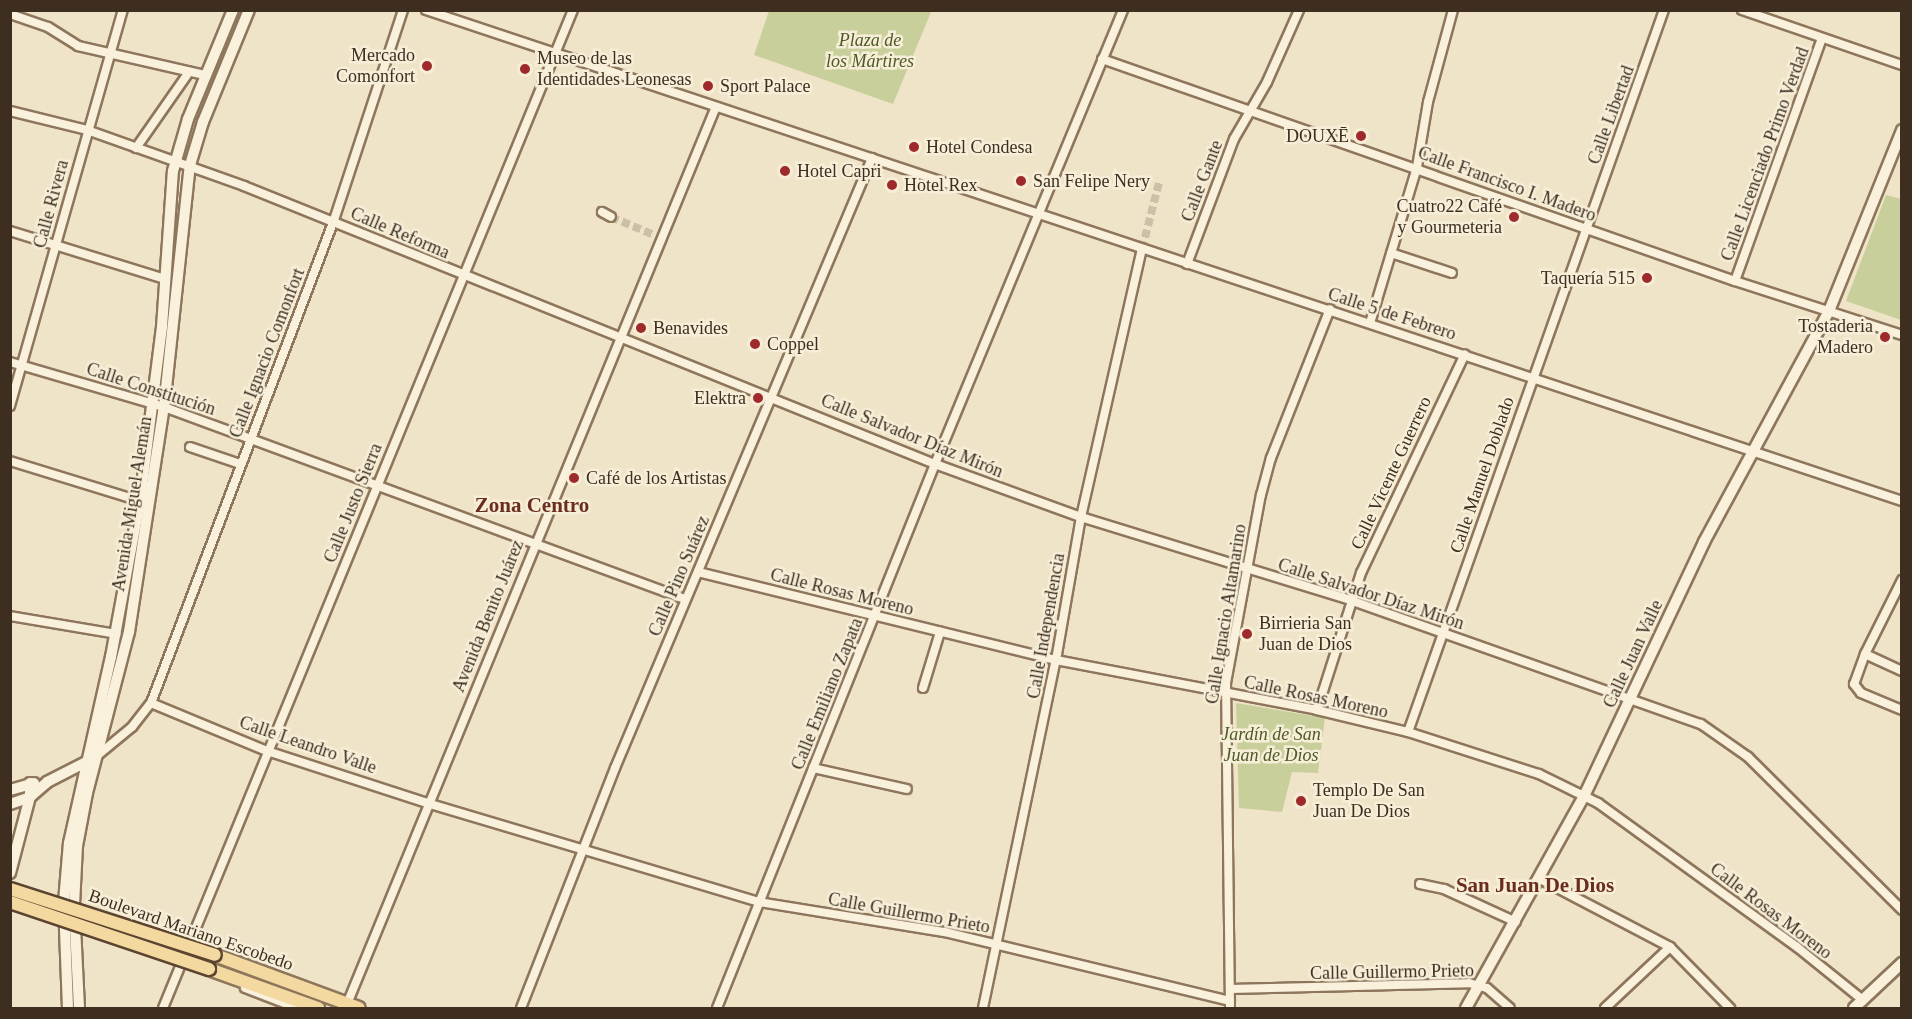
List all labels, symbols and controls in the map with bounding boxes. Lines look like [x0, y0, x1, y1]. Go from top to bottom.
park label: Plaza de los Mártires [826, 30, 914, 72]
street label: Calle Licenciado Primo Verdad [1716, 44, 1814, 264]
place label: Mercado Comonfort [336, 45, 415, 88]
place label: Museo de las Identidades Leonesas [537, 48, 691, 90]
marker: Mercado Comonfort [420, 59, 434, 73]
marker: Museo de las Identidades Leonesas [518, 62, 532, 76]
street label: Calle Libertad [1583, 63, 1639, 167]
place label: Sport Palace [720, 75, 810, 97]
marker: Sport Palace [701, 79, 715, 93]
place label: DOUXĒ [1286, 125, 1349, 147]
marker: DOUXĒ [1354, 129, 1368, 143]
place label: Hotel Condesa [926, 136, 1032, 158]
street label: Calle Gante [1177, 137, 1227, 225]
marker: Hotel Condesa [907, 140, 921, 154]
street label: Calle Francisco I. Madero [1415, 142, 1599, 226]
street label: Calle Rivera [29, 158, 73, 250]
place label: Hotel Capri [797, 160, 881, 182]
marker: Hotel Capri [778, 164, 792, 178]
place label: San Felipe Nery [1033, 170, 1150, 192]
place label: Hotel Rex [904, 174, 977, 196]
marker: San Felipe Nery [1014, 174, 1028, 188]
marker: Hotel Rex [885, 178, 899, 192]
place label: Cuatro22 Café y Gourmeteria [1397, 196, 1502, 238]
street label: Calle Reforma [347, 202, 453, 264]
marker: Cuatro22 Café y Gourmeteria [1507, 210, 1521, 224]
street label: Calle Ignacio Comonfort [225, 265, 309, 441]
place label: Taquería 515 [1541, 267, 1635, 289]
marker: Taquería 515 [1640, 271, 1654, 285]
street label: Calle 5 de Febrero [1325, 283, 1459, 345]
place label: Tostaderia Madero [1798, 316, 1873, 358]
place label: Benavides [653, 317, 728, 339]
marker: Benavides [634, 321, 648, 335]
marker: Tostaderia Madero [1878, 330, 1892, 344]
place label: Coppel [767, 333, 819, 355]
marker: Coppel [748, 337, 762, 351]
street label: Calle Constitución [84, 358, 218, 420]
place label: Elektra [694, 387, 746, 409]
street label: Calle Salvador Díaz Mirón [818, 390, 1006, 482]
marker: Elektra [751, 391, 765, 405]
street label: Calle Vicente Guerrero [1346, 393, 1436, 553]
street label: Calle Manuel Doblado [1445, 394, 1519, 556]
street label: Avenida Miguel Alemán [107, 415, 157, 593]
street label: Calle Justo Sierra [319, 440, 387, 566]
place label: Café de los Artistas [586, 467, 727, 489]
marker: Café de los Artistas [567, 471, 581, 485]
district label: Zona Centro [475, 492, 589, 518]
street label: Calle Pino Suárez [644, 512, 714, 640]
street label: Calle Ignacio Altamarino [1201, 522, 1251, 706]
street label: Avenida Benito Juárez [448, 537, 528, 695]
street label: Calle Independencia [1023, 552, 1069, 700]
street label: Calle Salvador Díaz Mirón [1275, 554, 1467, 634]
street label: Calle Rosas Moreno [768, 564, 916, 620]
street label: Calle Juan Valle [1598, 596, 1668, 712]
place label: Birrieria San Juan de Dios [1259, 613, 1352, 656]
street label: Calle Emiliano Zapata [787, 615, 867, 773]
marker: Birrieria San Juan de Dios [1240, 627, 1254, 641]
street label: Calle Rosas Moreno [1242, 671, 1390, 723]
street label: Calle Leandro Valle [236, 711, 380, 779]
park label: Jardín de San Juan de Dios [1221, 724, 1321, 766]
place label: Templo De San Juan De Dios [1313, 780, 1425, 822]
marker: Templo De San Juan De Dios [1294, 794, 1308, 808]
street label: Calle Rosas Moreno [1706, 858, 1836, 964]
district label: San Juan De Dios [1456, 872, 1614, 898]
street label: Boulevard Mariano Escobedo [86, 885, 296, 975]
street label: Calle Guillermo Prieto [826, 888, 992, 938]
street label: Calle Guillermo Prieto [1310, 960, 1474, 984]

